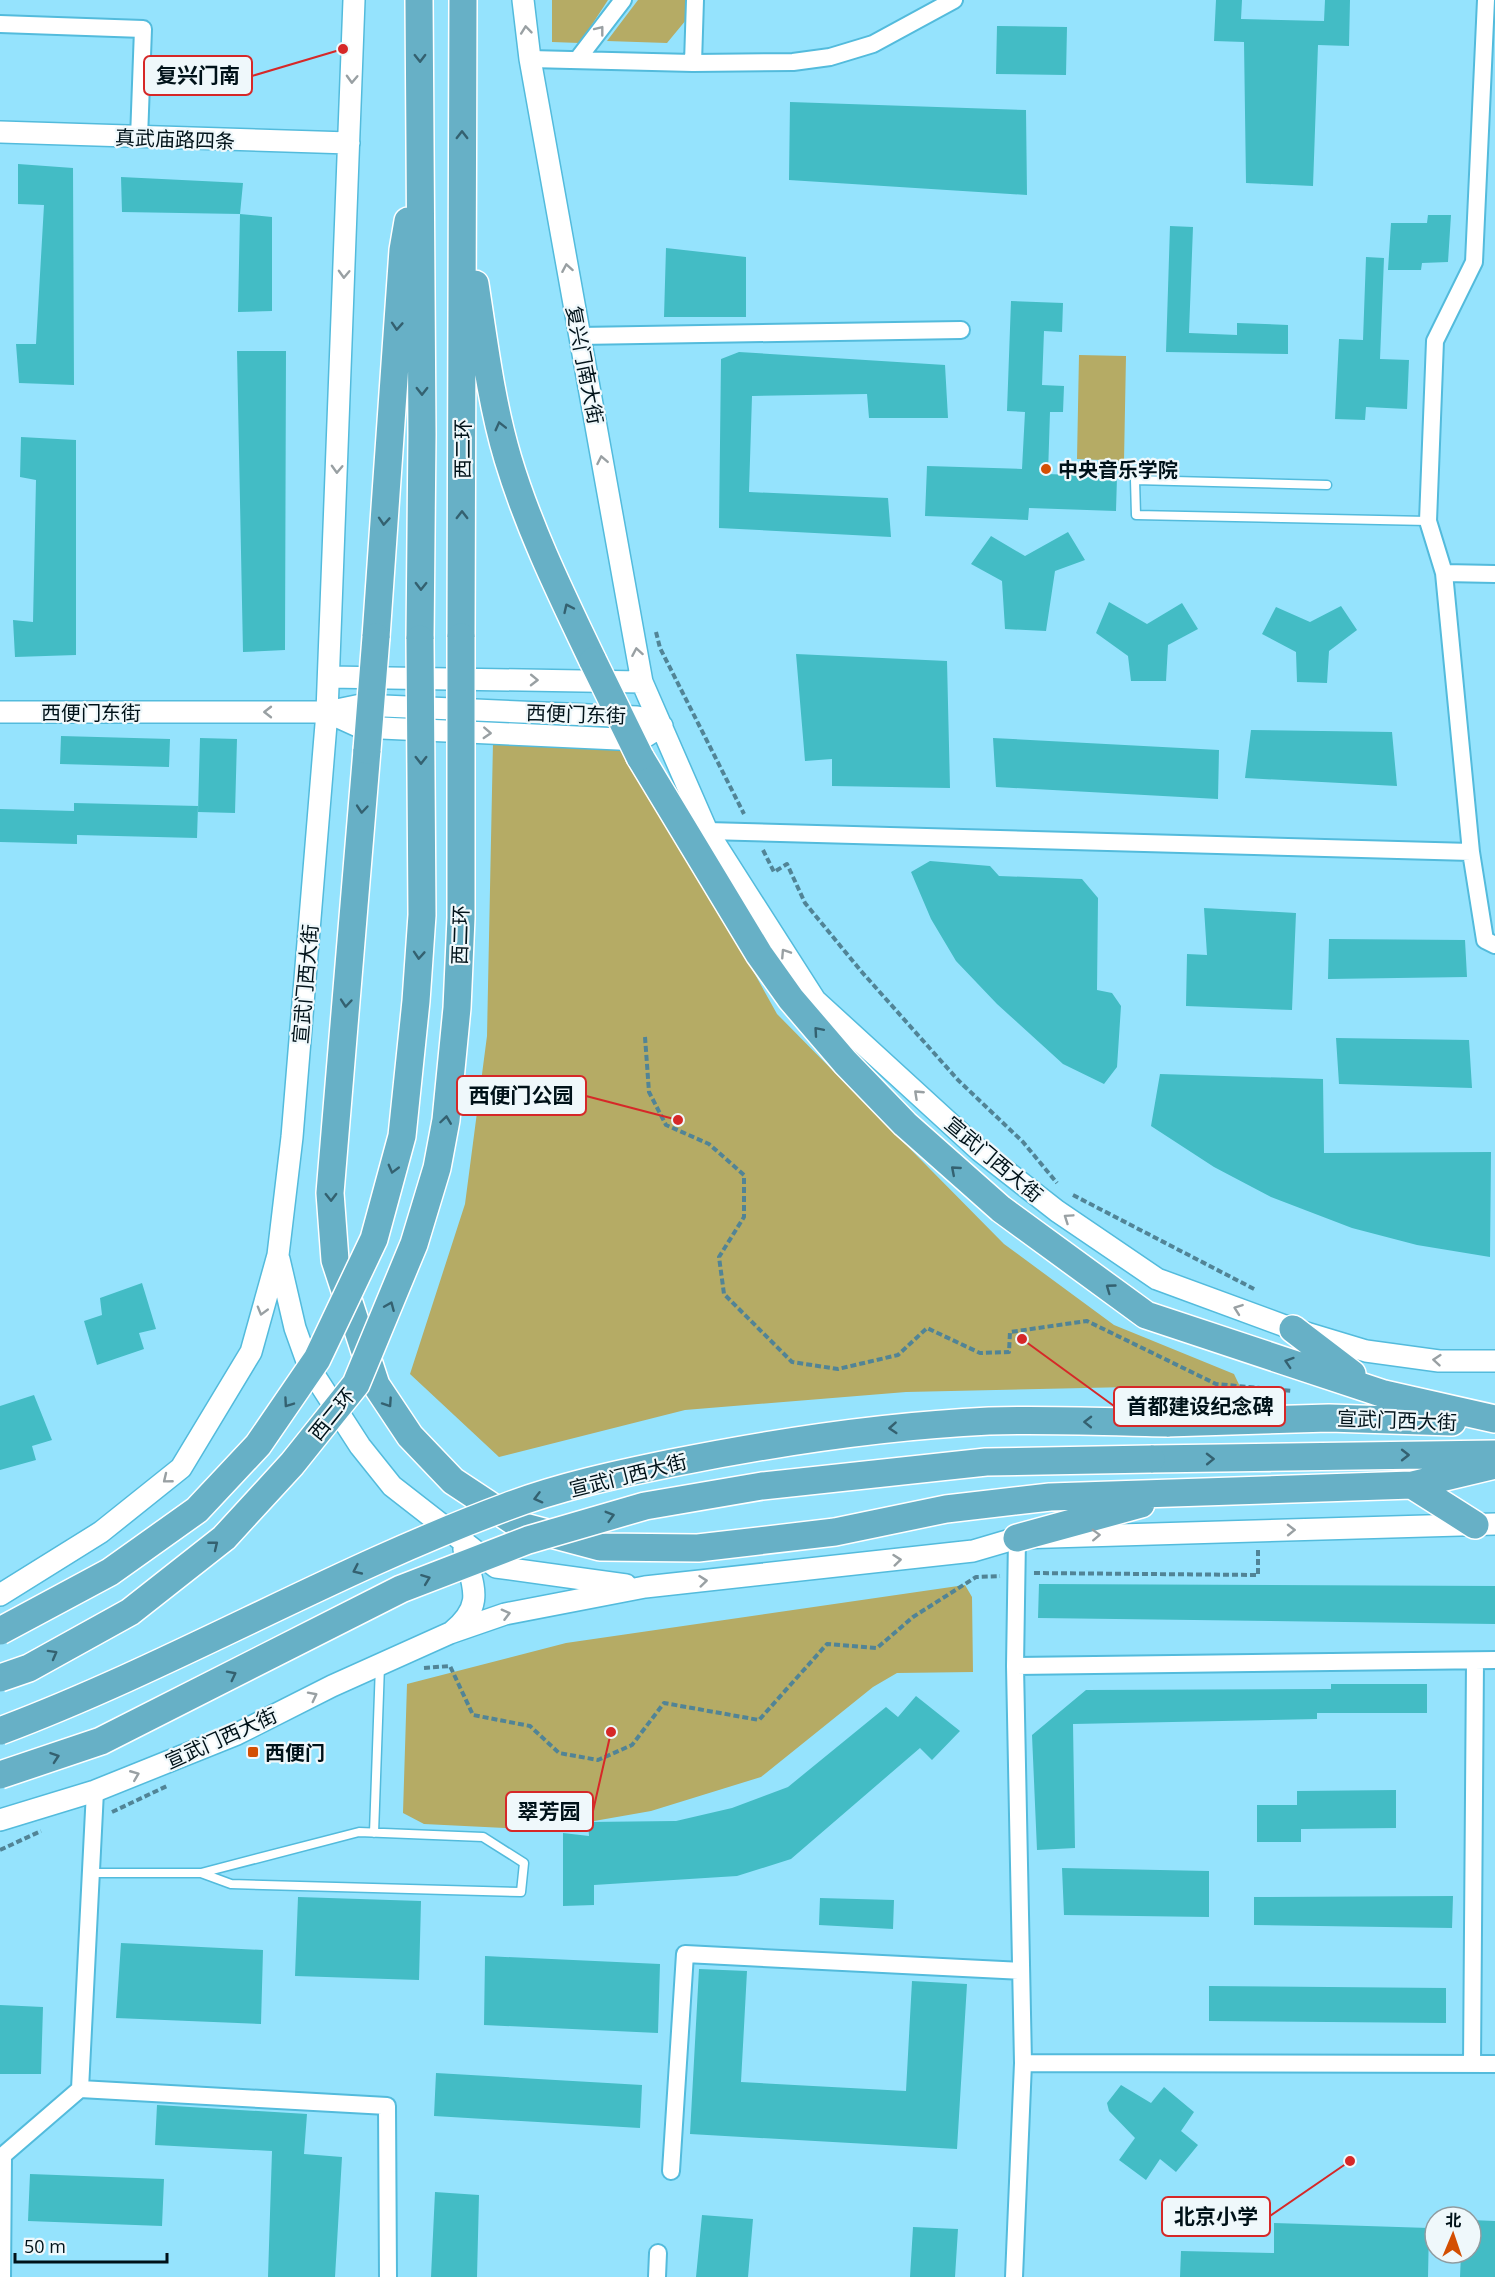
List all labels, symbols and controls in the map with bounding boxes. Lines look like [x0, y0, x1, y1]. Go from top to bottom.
one-way arrow [520, 25, 533, 34]
one-way arrow [593, 26, 604, 37]
one-way arrow [414, 54, 426, 63]
callout: 复兴门南 [144, 56, 252, 95]
text: 复兴门南 [156, 61, 240, 89]
one-way arrow [345, 75, 358, 84]
street label: 真武庙路四条 [115, 123, 235, 155]
one-way arrow [456, 131, 468, 140]
one-way arrow [561, 263, 573, 273]
one-way arrow [338, 270, 351, 279]
street label: 复兴门南大街 [560, 304, 610, 426]
one-way arrow [391, 322, 404, 331]
one-way arrow [416, 386, 428, 395]
street label: 西二环 [449, 419, 476, 479]
one-way arrow [495, 421, 508, 431]
one-way arrow [596, 455, 609, 465]
place label: 中央音乐学院 [1058, 456, 1178, 483]
marker: 中央音乐学院 [1039, 462, 1053, 476]
one-way arrow [330, 465, 343, 474]
one-way arrow [456, 511, 468, 520]
one-way arrow [377, 516, 390, 525]
one-way arrow [415, 581, 427, 590]
one-way arrow [564, 604, 576, 615]
one-way arrow [631, 647, 644, 657]
one-way arrow [530, 674, 539, 686]
street label: 西便门东街 [41, 699, 141, 726]
street label: 西便门东街 [526, 699, 626, 729]
one-way arrow [264, 706, 273, 718]
one-way arrow [483, 727, 492, 739]
one-way arrow [415, 756, 427, 765]
one-way arrow [356, 804, 369, 813]
street label: 西二环 [445, 905, 475, 965]
street label: 宣武门西大街 [286, 923, 324, 1045]
one-way arrow [781, 949, 792, 960]
one-way arrow [413, 950, 426, 959]
one-way arrow [340, 999, 353, 1008]
one-way arrow [814, 1027, 825, 1038]
callout: 西便门公园 [457, 1076, 586, 1115]
text: 西便门公园 [469, 1081, 574, 1109]
one-way arrow [914, 1090, 924, 1101]
street label: 宣武门西大街 [939, 1110, 1049, 1208]
one-way arrow [439, 1115, 451, 1125]
one-way arrow [388, 1163, 400, 1174]
one-way arrow [951, 1166, 962, 1177]
one-way arrow [324, 1193, 337, 1202]
one-way arrow [1063, 1214, 1074, 1225]
one-way arrow [1105, 1285, 1116, 1296]
one-way arrow [383, 1302, 395, 1313]
one-way arrow [1233, 1304, 1244, 1317]
one-way arrow [257, 1305, 269, 1316]
one-way arrow [1432, 1354, 1441, 1367]
one-way arrow [1284, 1357, 1295, 1369]
street label: 西二环 [303, 1382, 361, 1446]
callout: 首都建设纪念碑 [1114, 1387, 1285, 1426]
text: 首都建设纪念碑 [1127, 1392, 1274, 1420]
one-way arrow [284, 1396, 295, 1407]
one-way arrow [381, 1396, 392, 1407]
street label: 宣武门西大街 [1337, 1404, 1457, 1436]
one-way arrow [1083, 1416, 1092, 1428]
one-way arrow [889, 1421, 898, 1434]
street label: 宣武门西大街 [567, 1447, 689, 1503]
one-way arrow [1400, 1448, 1409, 1461]
one-way arrow [1205, 1452, 1214, 1465]
one-way arrow [163, 1471, 174, 1482]
one-way arrow [533, 1490, 543, 1503]
one-way arrow [604, 1511, 615, 1523]
one-way arrow [1287, 1524, 1296, 1536]
one-way arrow [1092, 1529, 1101, 1542]
one-way arrow [207, 1542, 218, 1553]
one-way arrow [892, 1554, 901, 1567]
one-way arrow [352, 1562, 363, 1574]
one-way arrow [420, 1574, 431, 1587]
one-way arrow [698, 1575, 707, 1588]
one-way arrow [500, 1609, 510, 1622]
one-way arrow [47, 1650, 58, 1661]
one-way arrow [226, 1671, 237, 1682]
one-way arrow [307, 1691, 318, 1703]
street label: 宣武门西大街 [161, 1701, 281, 1775]
place label: 西便门 [265, 1739, 325, 1766]
marker: 西便门 [246, 1745, 260, 1759]
one-way arrow [50, 1751, 60, 1764]
one-way arrow [129, 1769, 140, 1782]
callout: 翠芳园 [506, 1792, 593, 1831]
text: 翠芳园 [518, 1797, 581, 1825]
callout: 北京小学 [1162, 2197, 1270, 2236]
text: 北京小学 [1174, 2202, 1258, 2230]
north arrow [1423, 2205, 1483, 2265]
text: 北 [1445, 2209, 1462, 2231]
scale bar [15, 2226, 166, 2264]
text: 50 m [24, 2234, 66, 2258]

